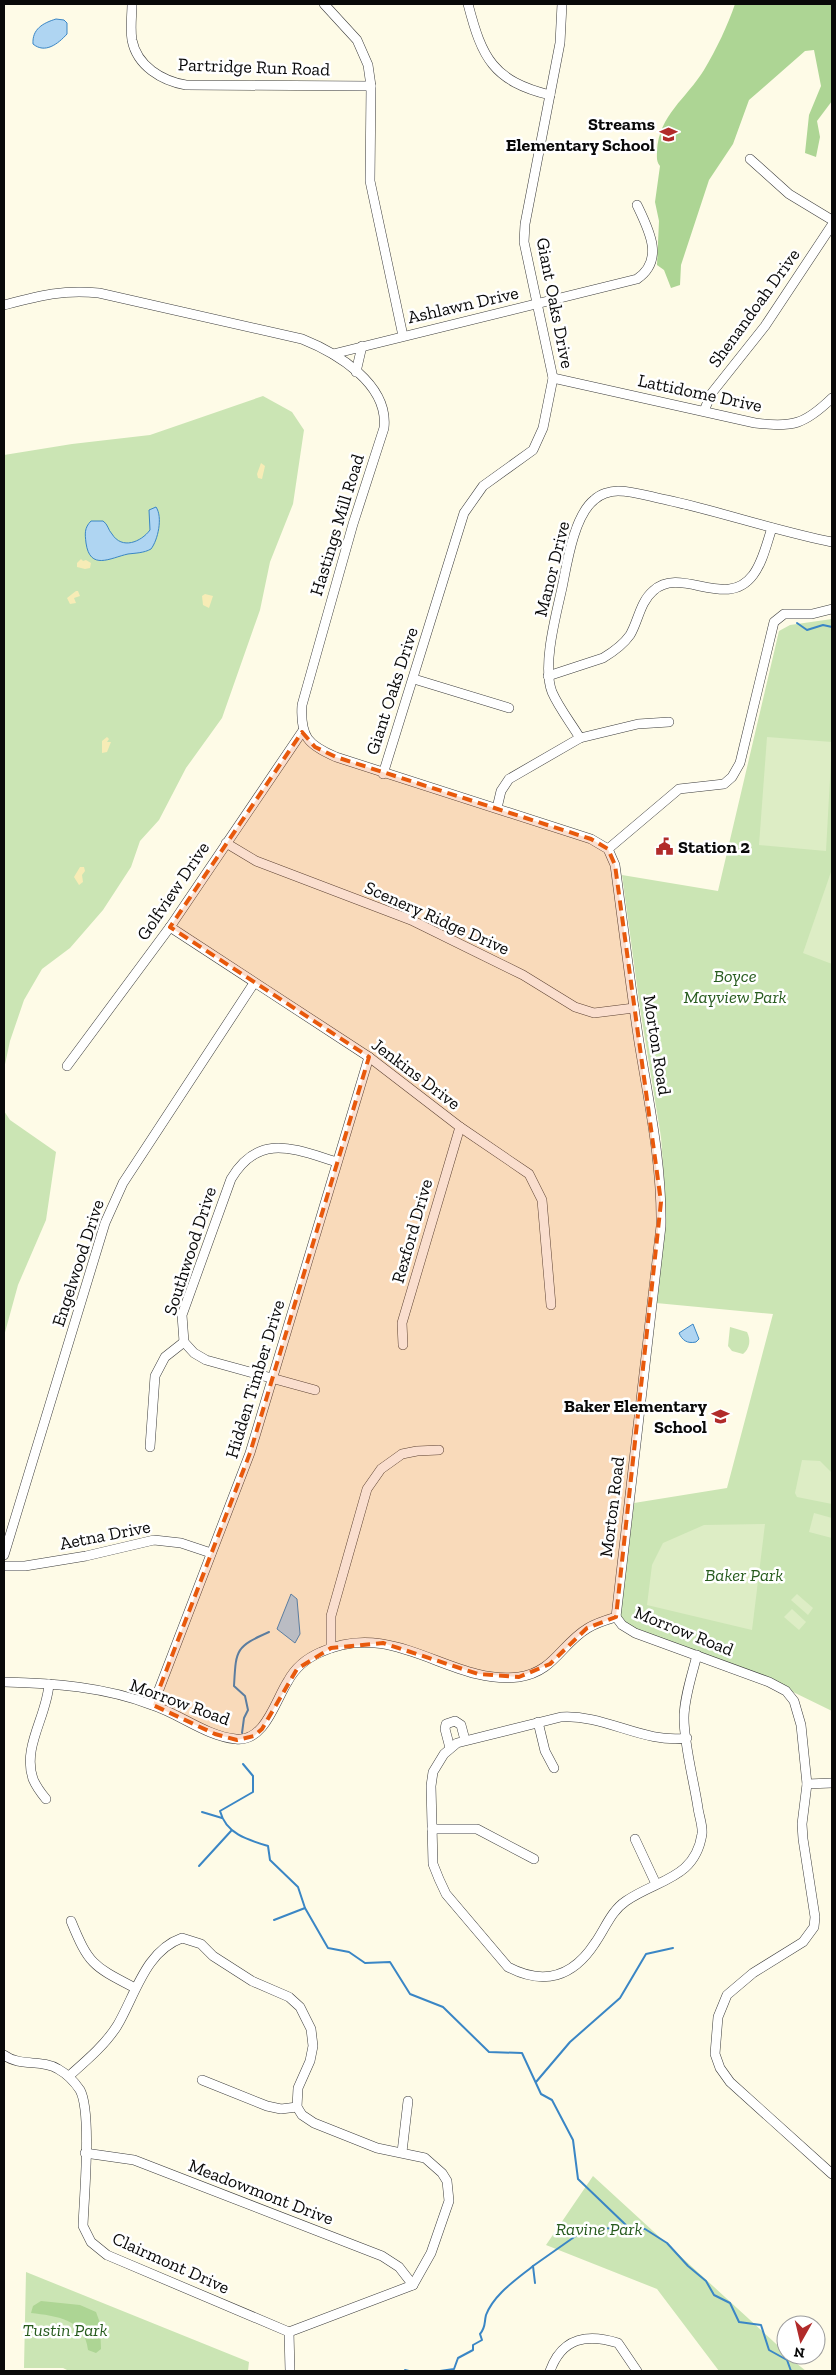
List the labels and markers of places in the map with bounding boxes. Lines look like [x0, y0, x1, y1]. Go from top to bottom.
place label: Streams Elementary School [506, 113, 655, 156]
school or university icon: Streams Elementary School [659, 124, 679, 144]
place label: Station 2 [678, 836, 750, 858]
public building icon: Station 2 [654, 837, 674, 857]
place label: Baker Elementary School [564, 1395, 707, 1438]
school or university icon: Baker Elementary School [711, 1406, 731, 1426]

